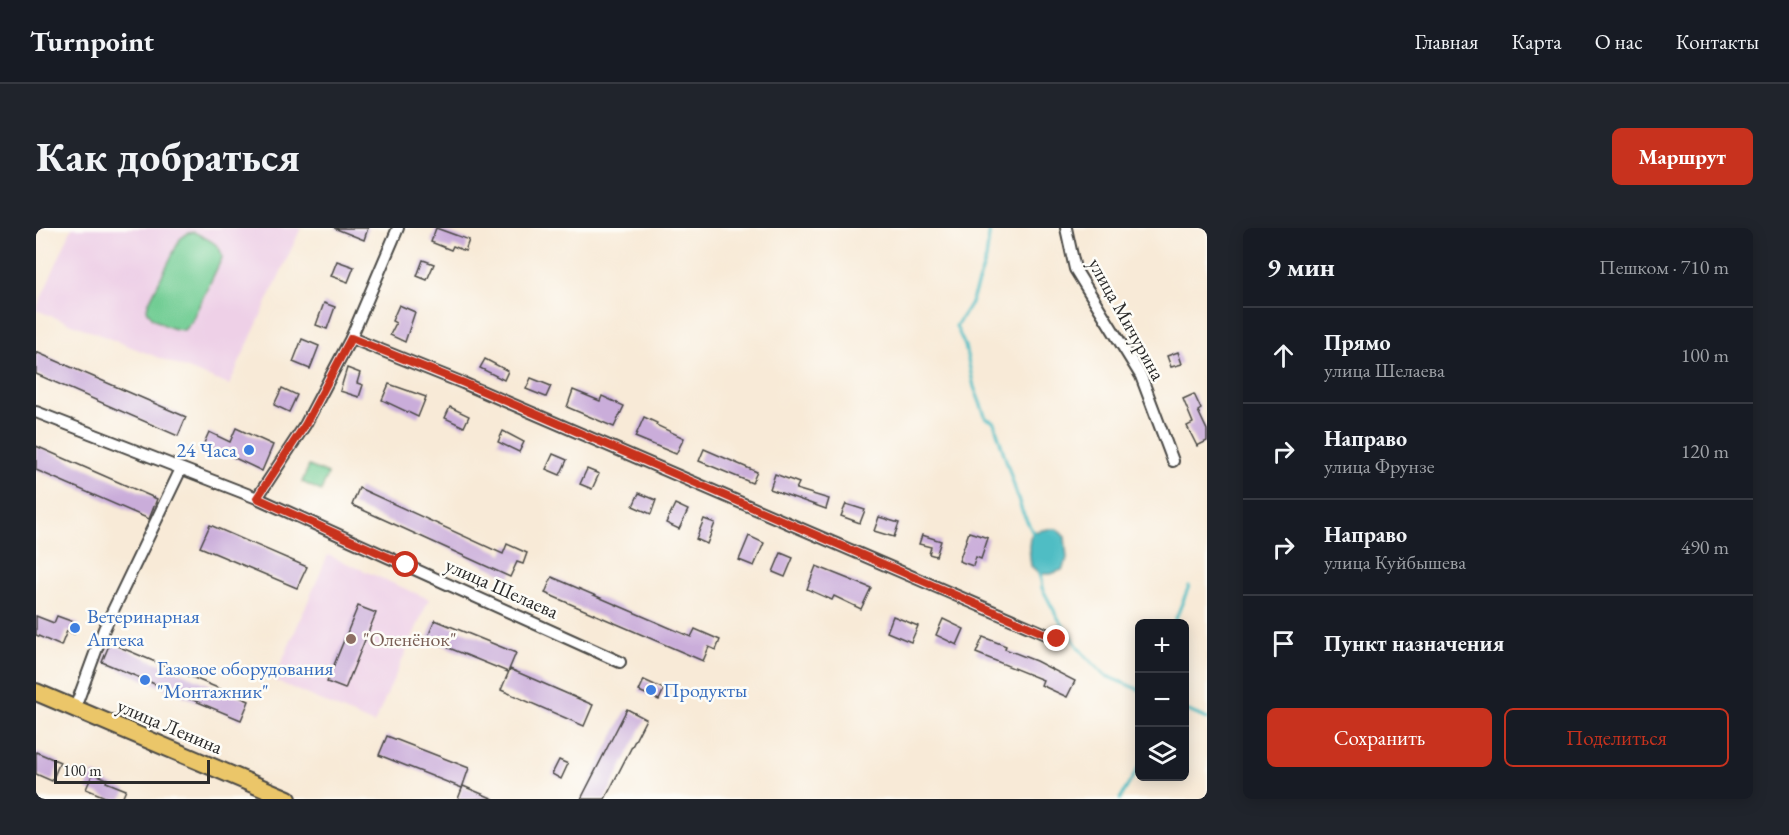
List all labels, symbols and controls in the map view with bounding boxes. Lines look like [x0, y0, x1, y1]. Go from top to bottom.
text: Turnpoint [30, 23, 154, 59]
text: Главная [1414, 28, 1478, 55]
text: Карта [1511, 28, 1562, 55]
text: О нас [1595, 28, 1643, 55]
text: Контакты [1676, 28, 1759, 55]
button: Маршрут [1612, 128, 1753, 185]
text: Как добраться [36, 129, 300, 184]
text: 9 мин [1267, 250, 1335, 284]
street label: улица Мичурина [1083, 253, 1171, 385]
text: Пешком · 710 m [1599, 254, 1729, 280]
text: Прямо [1324, 328, 1391, 357]
icon: ahead [1267, 339, 1300, 372]
text: 100 m [1681, 342, 1729, 368]
text: улица Шелаева [1324, 357, 1445, 383]
text: Направо [1324, 424, 1407, 453]
icon: right [1267, 435, 1300, 468]
place label: 24 Часа [176, 437, 237, 463]
text: 120 m [1681, 438, 1729, 464]
marker: 24 Часа [242, 443, 256, 457]
text: улица Фрунзе [1324, 453, 1434, 479]
text: Направо [1324, 520, 1407, 549]
icon: right [1267, 531, 1300, 564]
text: 490 m [1681, 534, 1729, 560]
text: улица Куйбышева [1324, 549, 1466, 575]
route start [392, 551, 418, 577]
street label: улица Шелаева [441, 552, 563, 624]
place label: Ветеринарная Аптека [86, 603, 200, 652]
map controls [1135, 619, 1189, 781]
button: + [1135, 619, 1189, 673]
marker: Ветеринарная Аптека [68, 621, 82, 635]
route end [1043, 625, 1069, 651]
place label: "Оленёнок" [363, 626, 456, 652]
icon: arrive [1267, 627, 1300, 660]
text: Пункт назначения [1324, 629, 1504, 658]
marker: "Оленёнок" [344, 632, 358, 646]
place label: Газовое оборудования "Монтажник" [157, 655, 333, 704]
marker: Газовое оборудования "Монтажник" [138, 673, 152, 687]
button: − [1135, 673, 1189, 727]
place label: Продукты [663, 677, 747, 703]
marker: Продукты [644, 683, 658, 697]
street label: улица Ленина [113, 692, 227, 760]
button: Сохранить [1267, 708, 1492, 767]
button: Поделиться [1504, 708, 1729, 767]
button: layers [1135, 727, 1189, 781]
scale bar [54, 757, 210, 784]
text: 100 m [63, 760, 102, 781]

